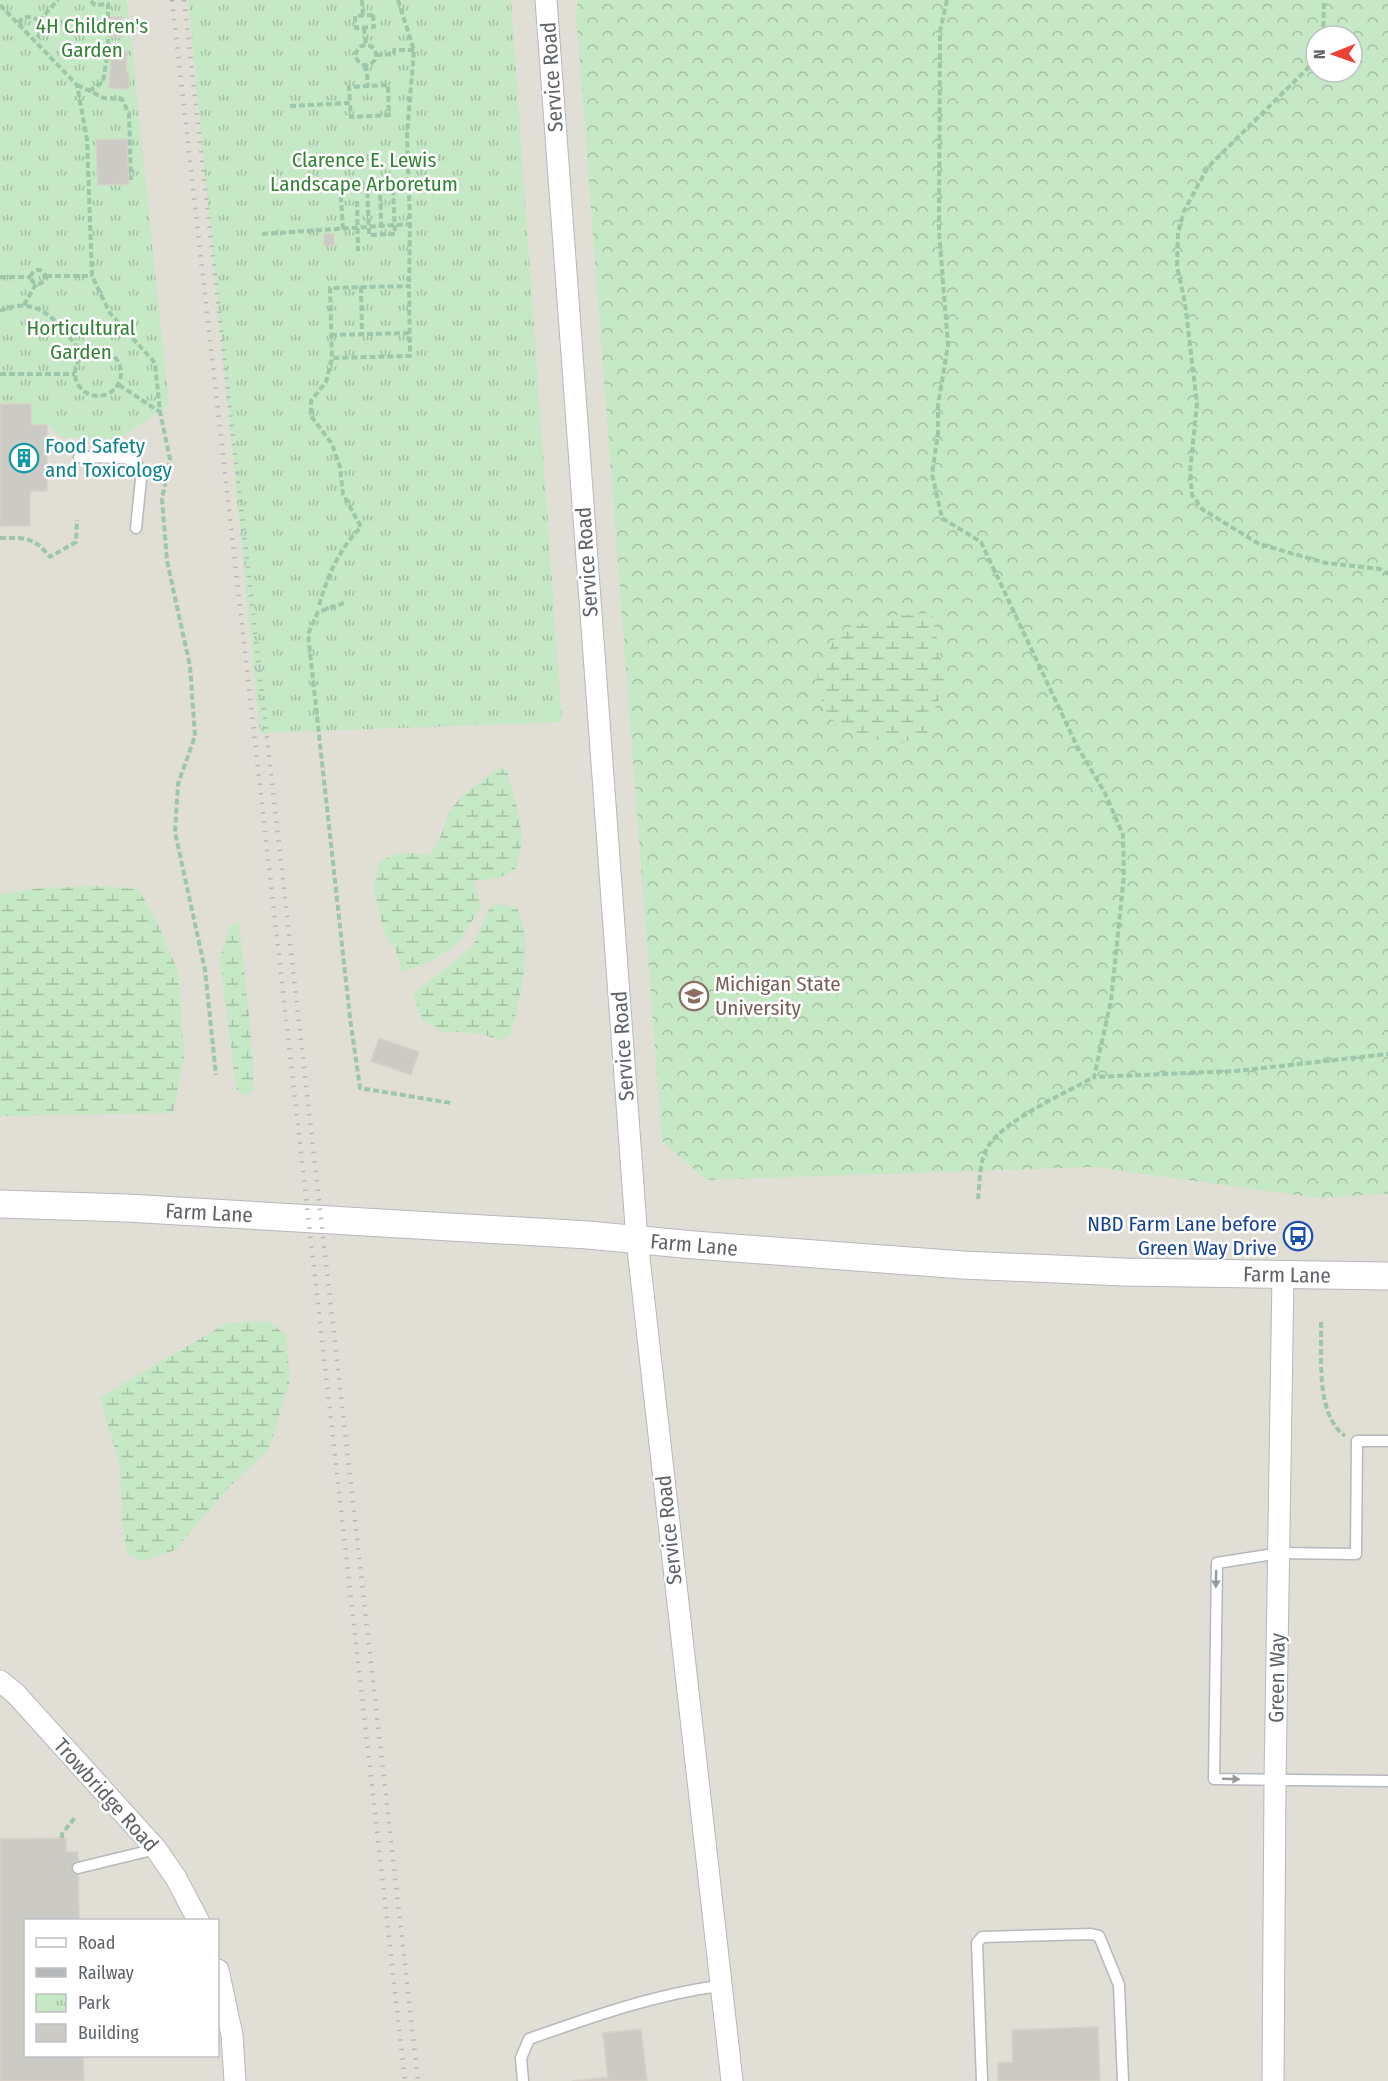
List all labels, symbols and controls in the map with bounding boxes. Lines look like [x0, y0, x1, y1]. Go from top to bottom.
park label: 4H Children's Garden [36, 13, 148, 63]
street label: Service Road [535, 21, 569, 133]
north arrow [1304, 24, 1364, 84]
text: N [1310, 49, 1329, 59]
park label: Clarence E. Lewis Landscape Arboretum [270, 147, 458, 197]
park label: Horticultural Garden [27, 315, 136, 365]
place label: Food Safety and Toxicology [45, 433, 172, 483]
building icon: Food Safety and Toxicology [8, 442, 40, 474]
street label: Service Road [570, 506, 604, 618]
place label: Michigan State University [715, 971, 841, 1021]
school or university icon: Michigan State University [678, 980, 710, 1012]
street label: Service Road [606, 990, 640, 1102]
street label: Farm Lane [165, 1198, 253, 1228]
place label: NBD Farm Lane before Green Way Drive [1087, 1211, 1277, 1261]
bus stop icon: NBD Farm Lane before Green Way Drive [1282, 1220, 1314, 1252]
street label: Farm Lane [649, 1228, 739, 1262]
street label: Farm Lane [1243, 1261, 1331, 1289]
street label: Service Road [650, 1474, 688, 1586]
one-way arrow [1211, 1570, 1221, 1589]
street label: Green Way [1263, 1632, 1291, 1723]
street label: Trowbridge Road [48, 1733, 164, 1857]
one-way arrow [1221, 1775, 1240, 1784]
legend [24, 1919, 219, 2057]
text: Road [78, 1932, 115, 1954]
text: Railway [78, 1962, 134, 1984]
text: Park [78, 1992, 111, 2014]
text: Building [78, 2022, 139, 2044]

